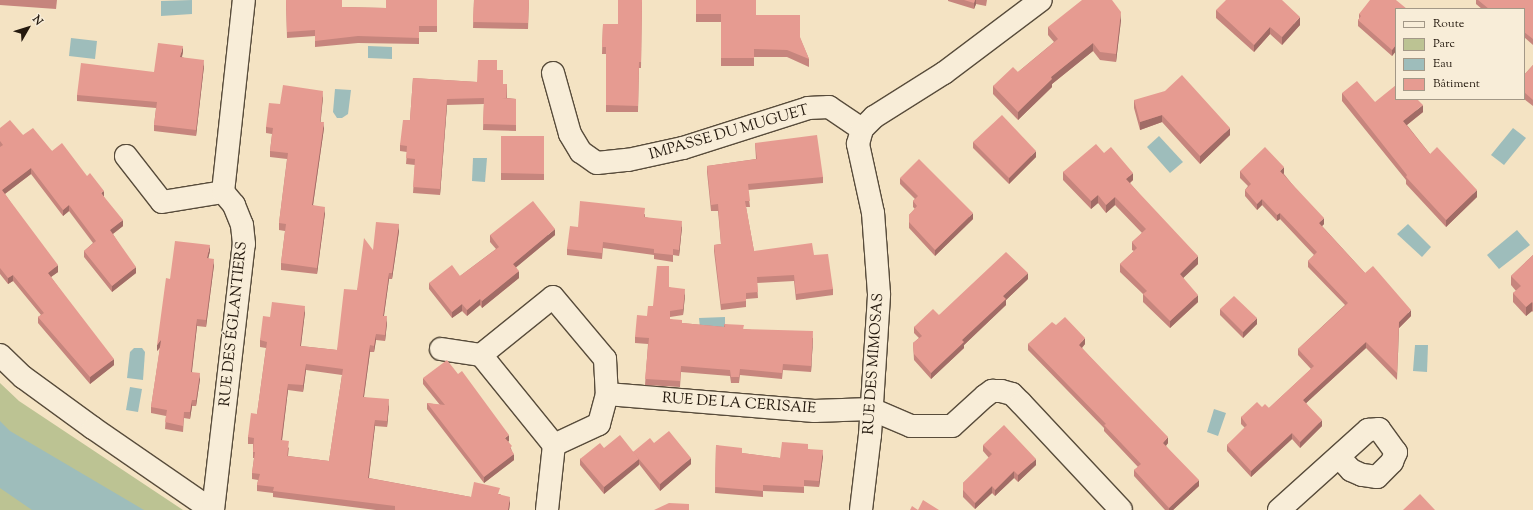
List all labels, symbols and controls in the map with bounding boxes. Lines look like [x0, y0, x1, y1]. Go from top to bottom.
north arrow [8, 8, 48, 48]
legend [1395, 8, 1525, 100]
text: N [28, 12, 46, 29]
text: Route [1433, 15, 1464, 33]
text: Parc [1433, 35, 1455, 53]
text: Eau [1433, 55, 1453, 73]
text: Bâtiment [1433, 75, 1480, 93]
street label: IMPASSE DU MUGUET [647, 102, 811, 164]
street label: RUE DES ÉGLANTIERS [216, 241, 252, 407]
street label: RUE DES MIMOSAS [860, 293, 888, 435]
street label: RUE DE LA CERISAIE [661, 390, 817, 418]

